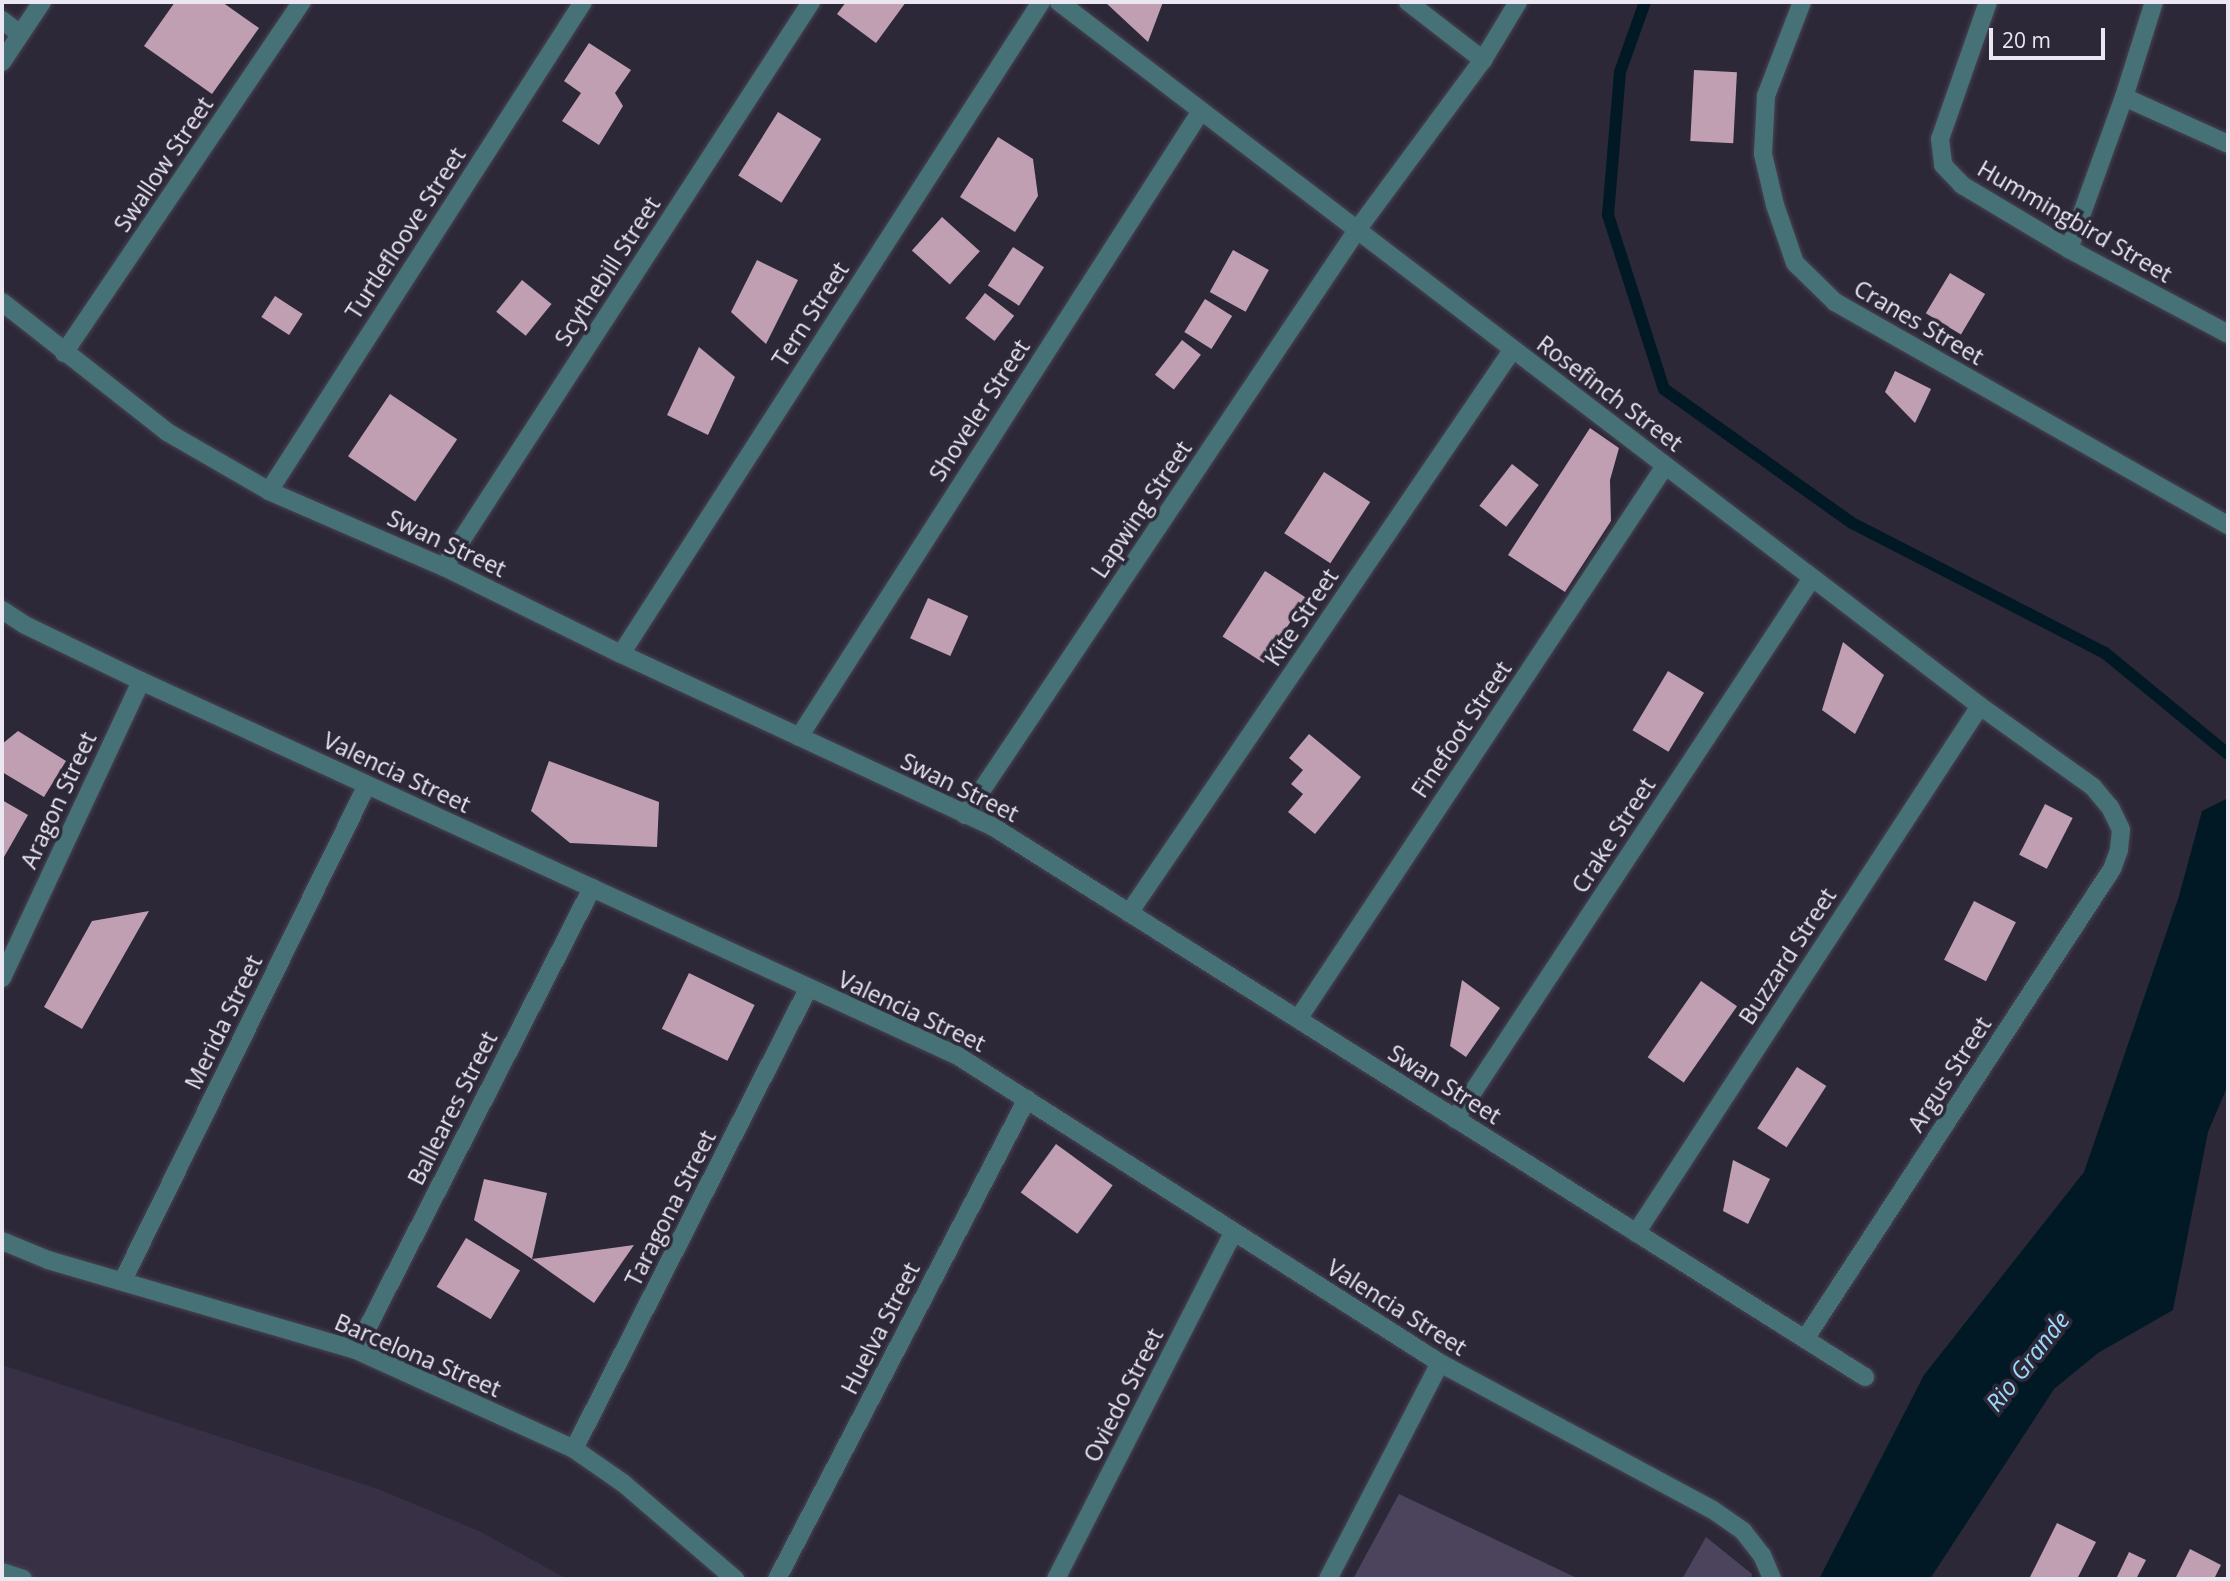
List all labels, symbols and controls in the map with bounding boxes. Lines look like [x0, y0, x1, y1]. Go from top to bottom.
scale bar [1992, 14, 2108, 58]
text: 20 m [2002, 26, 2051, 54]
street label: Swallow Street [108, 91, 218, 237]
street label: Turtlefloove Street [339, 142, 471, 324]
street label: Hummingbird Street [1973, 154, 2177, 288]
street label: Scythebill Street [549, 191, 665, 351]
street label: Tern Street [766, 256, 854, 372]
street label: Cranes Street [1849, 274, 1989, 370]
street label: Rosefinch Street [1532, 329, 1688, 457]
street label: Shoveler Street [923, 334, 1035, 486]
street label: Lapwing Street [1085, 435, 1197, 583]
street label: Swan Street [383, 504, 511, 582]
street label: Kite Street [1258, 563, 1344, 671]
street label: Finefoot Street [1405, 656, 1517, 802]
street label: Valencia Street [319, 726, 475, 818]
street label: Aragon Street [14, 727, 102, 873]
street label: Swan Street [897, 747, 1023, 827]
street label: Crake Street [1566, 772, 1660, 898]
street label: Buzzard Street [1733, 883, 1841, 1029]
street label: Merida Street [179, 950, 267, 1094]
street label: Valencia Street [834, 965, 990, 1057]
street label: Argus Street [1902, 1011, 1996, 1137]
street label: Balleares Street [401, 1027, 503, 1189]
street label: Swan Street [1384, 1039, 1506, 1129]
street label: Taragona Street [619, 1126, 721, 1290]
street label: Valencia Street [1322, 1253, 1472, 1361]
street label: Huelva Street [835, 1257, 925, 1399]
water label: Rio Grande [1979, 1305, 2075, 1417]
street label: Barcelona Street [331, 1308, 505, 1402]
street label: Oviedo Street [1078, 1324, 1168, 1466]

